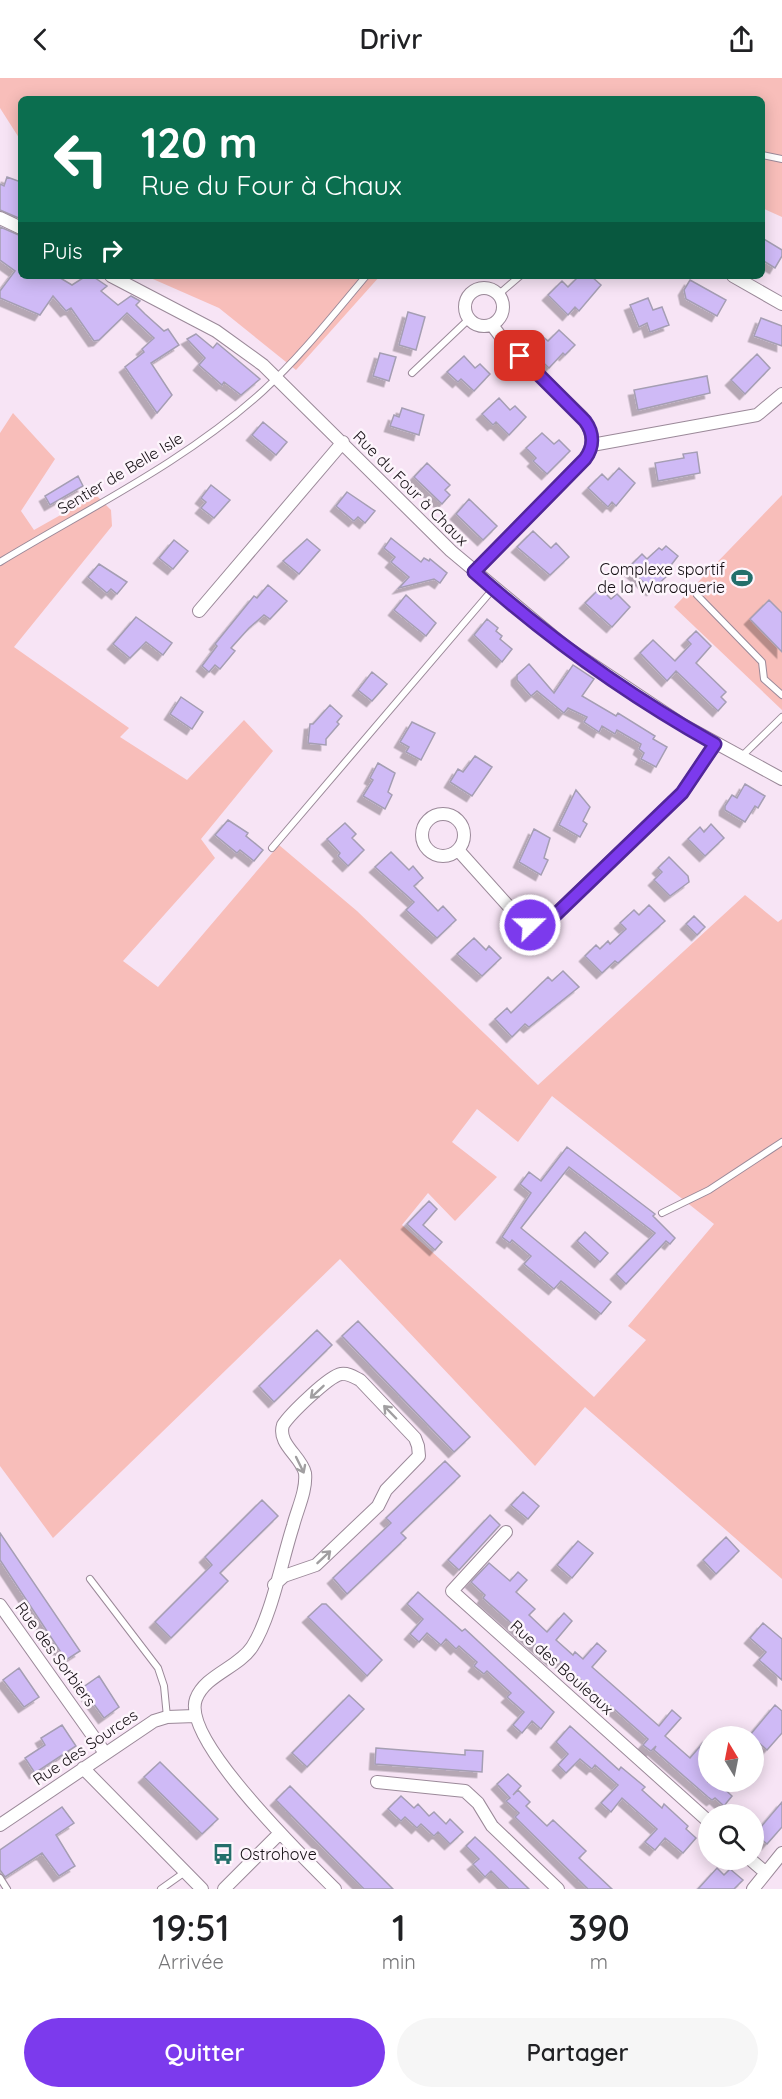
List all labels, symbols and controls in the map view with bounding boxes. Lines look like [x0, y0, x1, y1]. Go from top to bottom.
text: Drivr [360, 22, 422, 56]
icon: back [24, 23, 57, 56]
icon: share [725, 23, 758, 56]
text: 120 m [141, 116, 258, 169]
icon: left [42, 120, 120, 198]
text: Rue du Four à Chaux [141, 168, 402, 202]
icon: right [95, 234, 128, 267]
text: Puis [42, 237, 83, 265]
pin [494, 330, 545, 381]
icon: arrive [503, 339, 536, 372]
street label: Rue du Four à Chaux [349, 426, 473, 550]
street label: Sentier de Belle Isle [54, 428, 186, 518]
place label: Complexe sportif de la Waroquerie [597, 559, 725, 597]
sports icon: Complexe sportif de la Waroquerie [730, 566, 754, 590]
position arrow [498, 893, 562, 957]
one-way arrow [310, 1385, 325, 1399]
one-way arrow [383, 1405, 397, 1420]
one-way arrow [295, 1456, 307, 1474]
one-way arrow [316, 1550, 331, 1564]
street label: Rue des Sorbiers [11, 1598, 101, 1710]
street label: Rue des Bouleaux [506, 1615, 618, 1719]
street label: Rue des Sources [29, 1705, 141, 1789]
north arrow [698, 1726, 764, 1792]
map controls [698, 1726, 764, 1870]
button: search [698, 1804, 764, 1870]
bus stop icon: Ostrohove [211, 1842, 235, 1866]
place label: Ostrohove [240, 1844, 317, 1864]
text: 19:51 [152, 1905, 229, 1950]
text: 1 [392, 1905, 406, 1950]
text: 390 [568, 1905, 630, 1950]
text: Arrivée [158, 1949, 224, 1974]
text: min [382, 1949, 416, 1974]
text: m [590, 1949, 608, 1974]
button: Quitter [24, 2018, 385, 2087]
button: Partager [397, 2018, 758, 2087]

